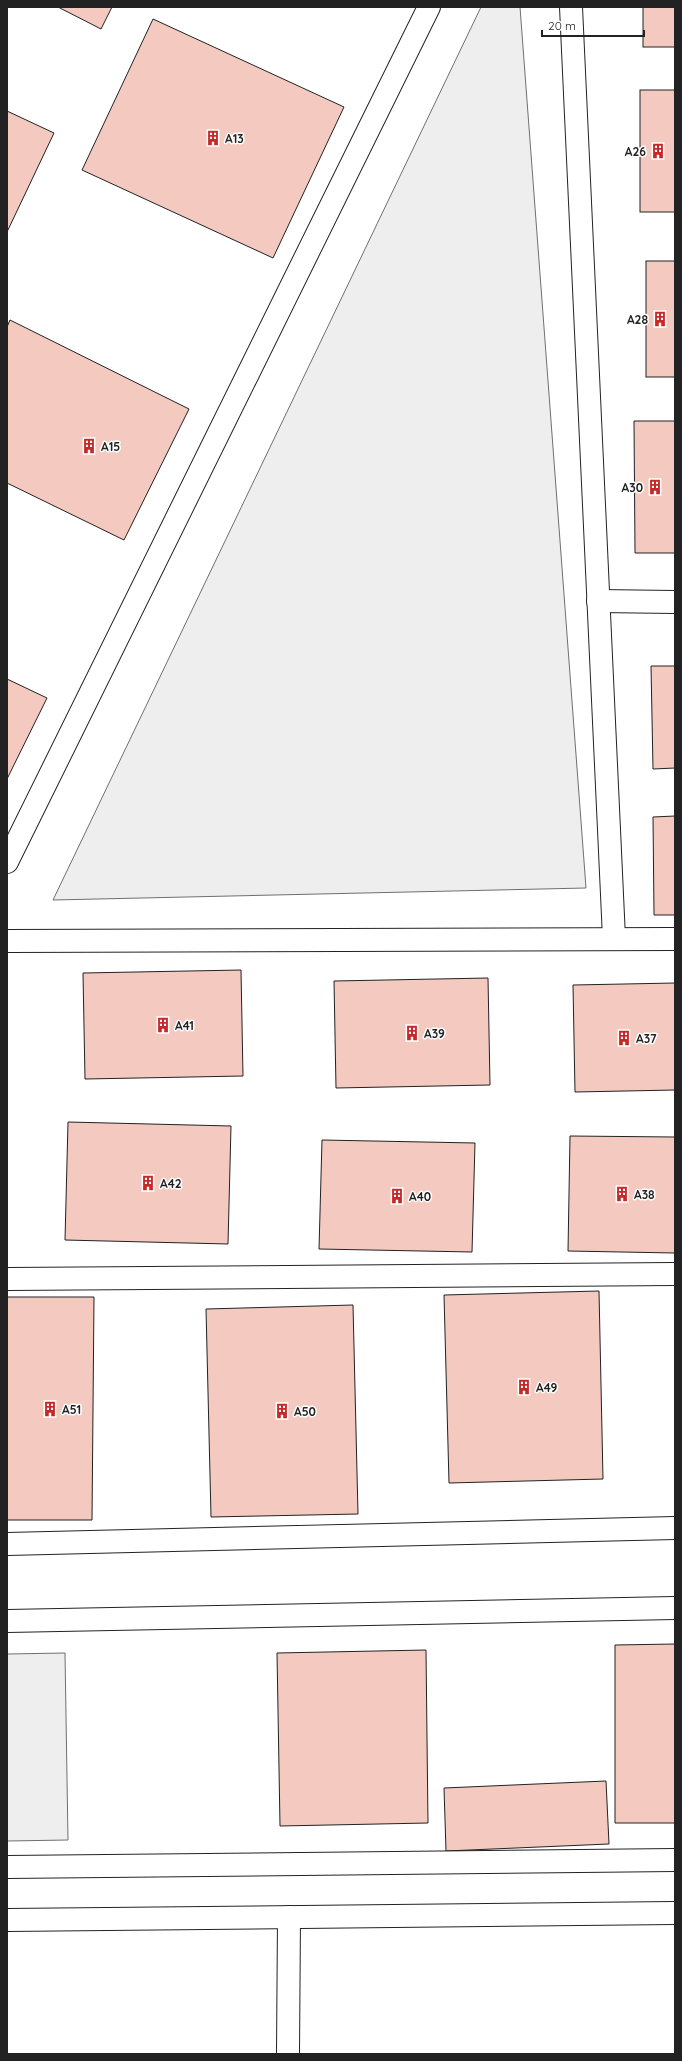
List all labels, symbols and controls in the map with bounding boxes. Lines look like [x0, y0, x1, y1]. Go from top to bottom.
scale bar [542, 12, 644, 38]
text: 20 m [548, 18, 576, 33]
building icon: A13 [204, 129, 222, 147]
place label: A13 [225, 131, 244, 146]
building icon: A26 [649, 142, 667, 160]
place label: A26 [625, 144, 646, 159]
building icon: A28 [651, 310, 669, 328]
place label: A28 [627, 312, 648, 327]
building icon: A15 [80, 437, 98, 455]
place label: A15 [101, 439, 120, 454]
building icon: A30 [646, 478, 664, 496]
place label: A30 [622, 480, 643, 495]
building icon: A41 [154, 1016, 172, 1034]
place label: A41 [175, 1018, 194, 1033]
building icon: A39 [403, 1024, 421, 1042]
place label: A39 [424, 1026, 445, 1041]
building icon: A37 [615, 1029, 633, 1047]
place label: A37 [636, 1031, 657, 1046]
building icon: A42 [139, 1174, 157, 1192]
place label: A42 [160, 1176, 182, 1191]
building icon: A38 [613, 1185, 631, 1203]
building icon: A40 [388, 1187, 406, 1205]
place label: A38 [634, 1187, 655, 1202]
place label: A40 [409, 1189, 431, 1204]
building icon: A49 [515, 1378, 533, 1396]
place label: A49 [536, 1380, 557, 1395]
building icon: A51 [41, 1400, 59, 1418]
place label: A51 [62, 1402, 81, 1417]
building icon: A50 [273, 1402, 291, 1420]
place label: A50 [294, 1404, 316, 1419]

